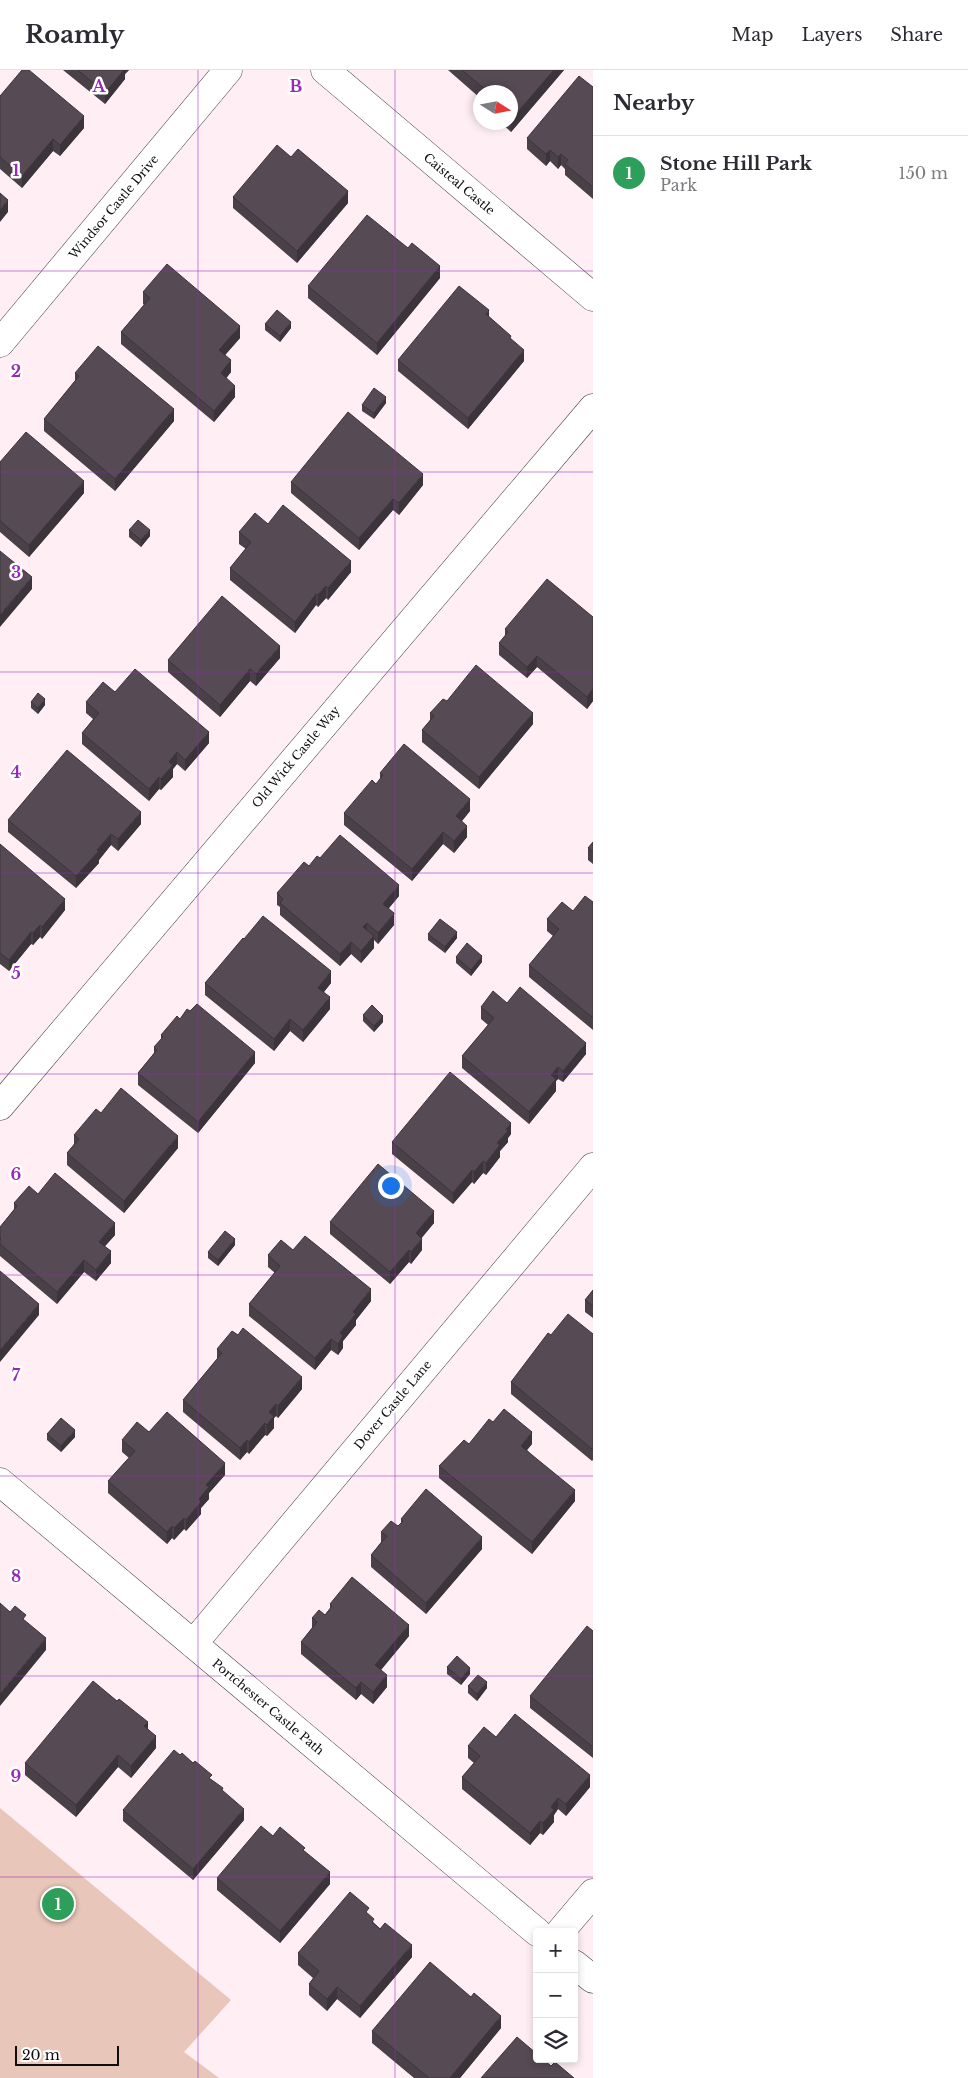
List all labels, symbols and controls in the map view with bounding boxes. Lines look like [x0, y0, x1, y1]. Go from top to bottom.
text: Roamly [25, 20, 124, 49]
text: Map [732, 24, 773, 46]
text: Layers [801, 24, 862, 46]
text: Share [890, 24, 943, 46]
text: A [92, 76, 107, 96]
text: B [290, 76, 303, 96]
north arrow [473, 85, 518, 130]
text: Nearby [613, 90, 694, 116]
street label: Caisteal Castle [421, 150, 498, 218]
street label: Windsor Castle Drive [65, 151, 162, 263]
text: Stone Hill Park [660, 152, 812, 175]
text: 1 [13, 160, 20, 180]
text: 1 [626, 163, 632, 183]
text: 150 m [899, 163, 948, 183]
text: Park [660, 175, 697, 195]
text: 2 [11, 361, 21, 381]
text: 3 [11, 562, 21, 582]
street label: Old Wick Castle Way [249, 702, 343, 811]
text: 4 [11, 762, 21, 782]
text: 5 [11, 963, 21, 983]
text: 6 [11, 1164, 22, 1184]
your location [378, 1173, 404, 1199]
street label: Dover Castle Lane [351, 1357, 434, 1452]
text: 7 [12, 1365, 21, 1385]
text: 8 [11, 1566, 21, 1586]
street label: Portchester Castle Path [209, 1655, 327, 1758]
text: 9 [11, 1766, 22, 1786]
pin: 1 [42, 1885, 74, 1923]
map controls [533, 1928, 578, 2063]
button: + [533, 1928, 578, 1973]
button: − [533, 1973, 578, 2018]
button: layers [533, 2018, 578, 2063]
scale bar [15, 2043, 119, 2066]
text: 20 m [22, 2046, 60, 2064]

